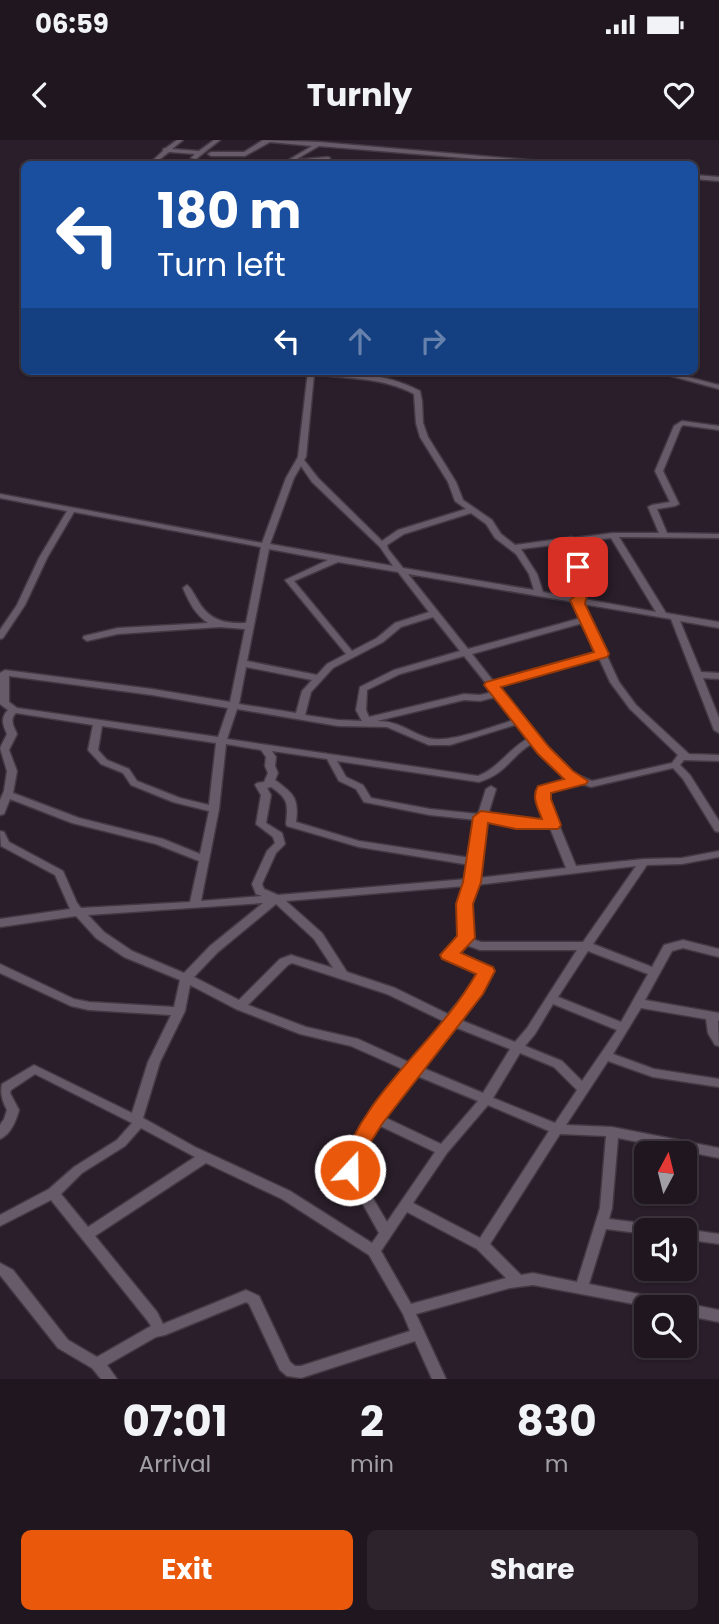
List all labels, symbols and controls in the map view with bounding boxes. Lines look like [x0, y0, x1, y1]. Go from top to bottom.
text: 06:59 [35, 6, 109, 42]
text: Turnly [307, 72, 412, 117]
icon: back [21, 76, 59, 114]
icon: heart [660, 76, 698, 114]
text: 180 m [157, 177, 301, 245]
icon: left [42, 189, 133, 280]
text: Turn left [157, 242, 286, 287]
icon: left [268, 322, 306, 360]
icon: ahead [341, 322, 379, 360]
icon: right [414, 322, 452, 360]
pin [548, 537, 608, 597]
icon: arrive [559, 548, 597, 586]
position arrow [313, 1133, 387, 1207]
north arrow [634, 1141, 696, 1204]
map controls [634, 1141, 697, 1358]
button: sound [634, 1218, 697, 1281]
button: search [634, 1295, 697, 1358]
text: 07:01 [122, 1392, 227, 1451]
text: 2 [360, 1392, 384, 1451]
text: 830 [517, 1392, 597, 1451]
text: Arrival [139, 1448, 211, 1480]
text: min [350, 1448, 394, 1480]
text: m [545, 1448, 568, 1480]
button: Exit [21, 1530, 353, 1610]
button: Share [367, 1530, 698, 1610]

